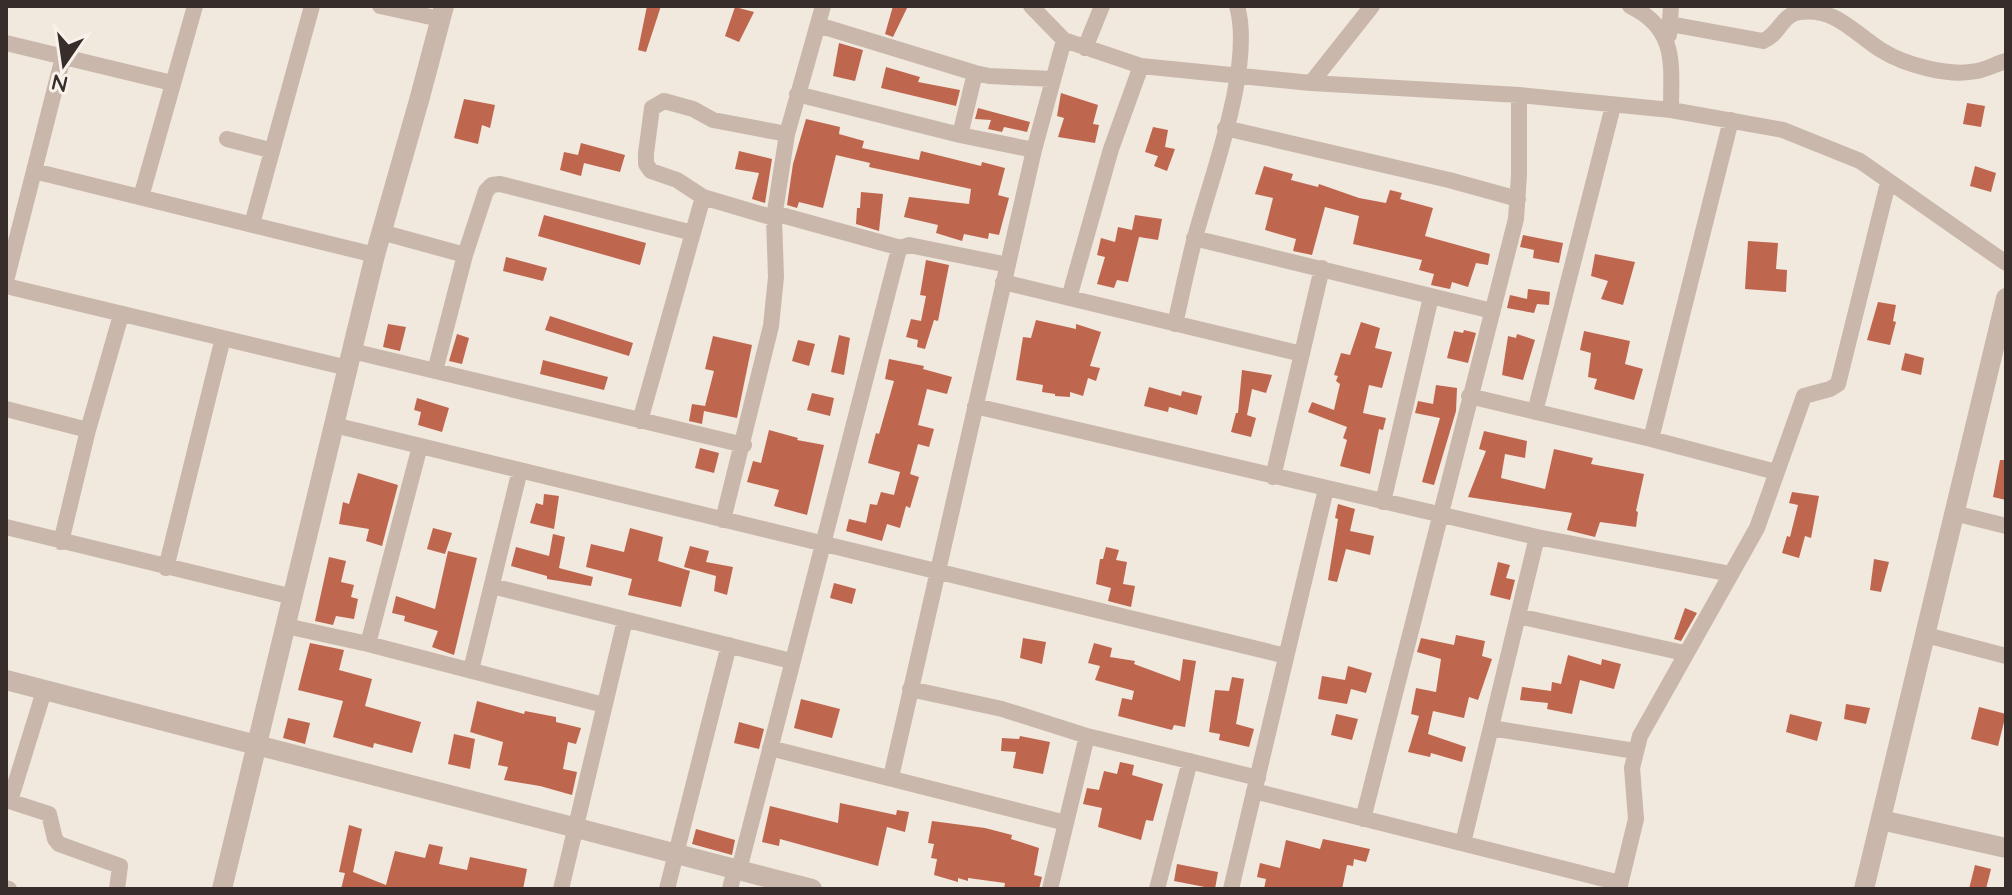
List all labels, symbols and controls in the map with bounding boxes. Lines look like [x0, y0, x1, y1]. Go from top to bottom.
north arrow [24, 24, 104, 104]
text: N [48, 68, 71, 99]

